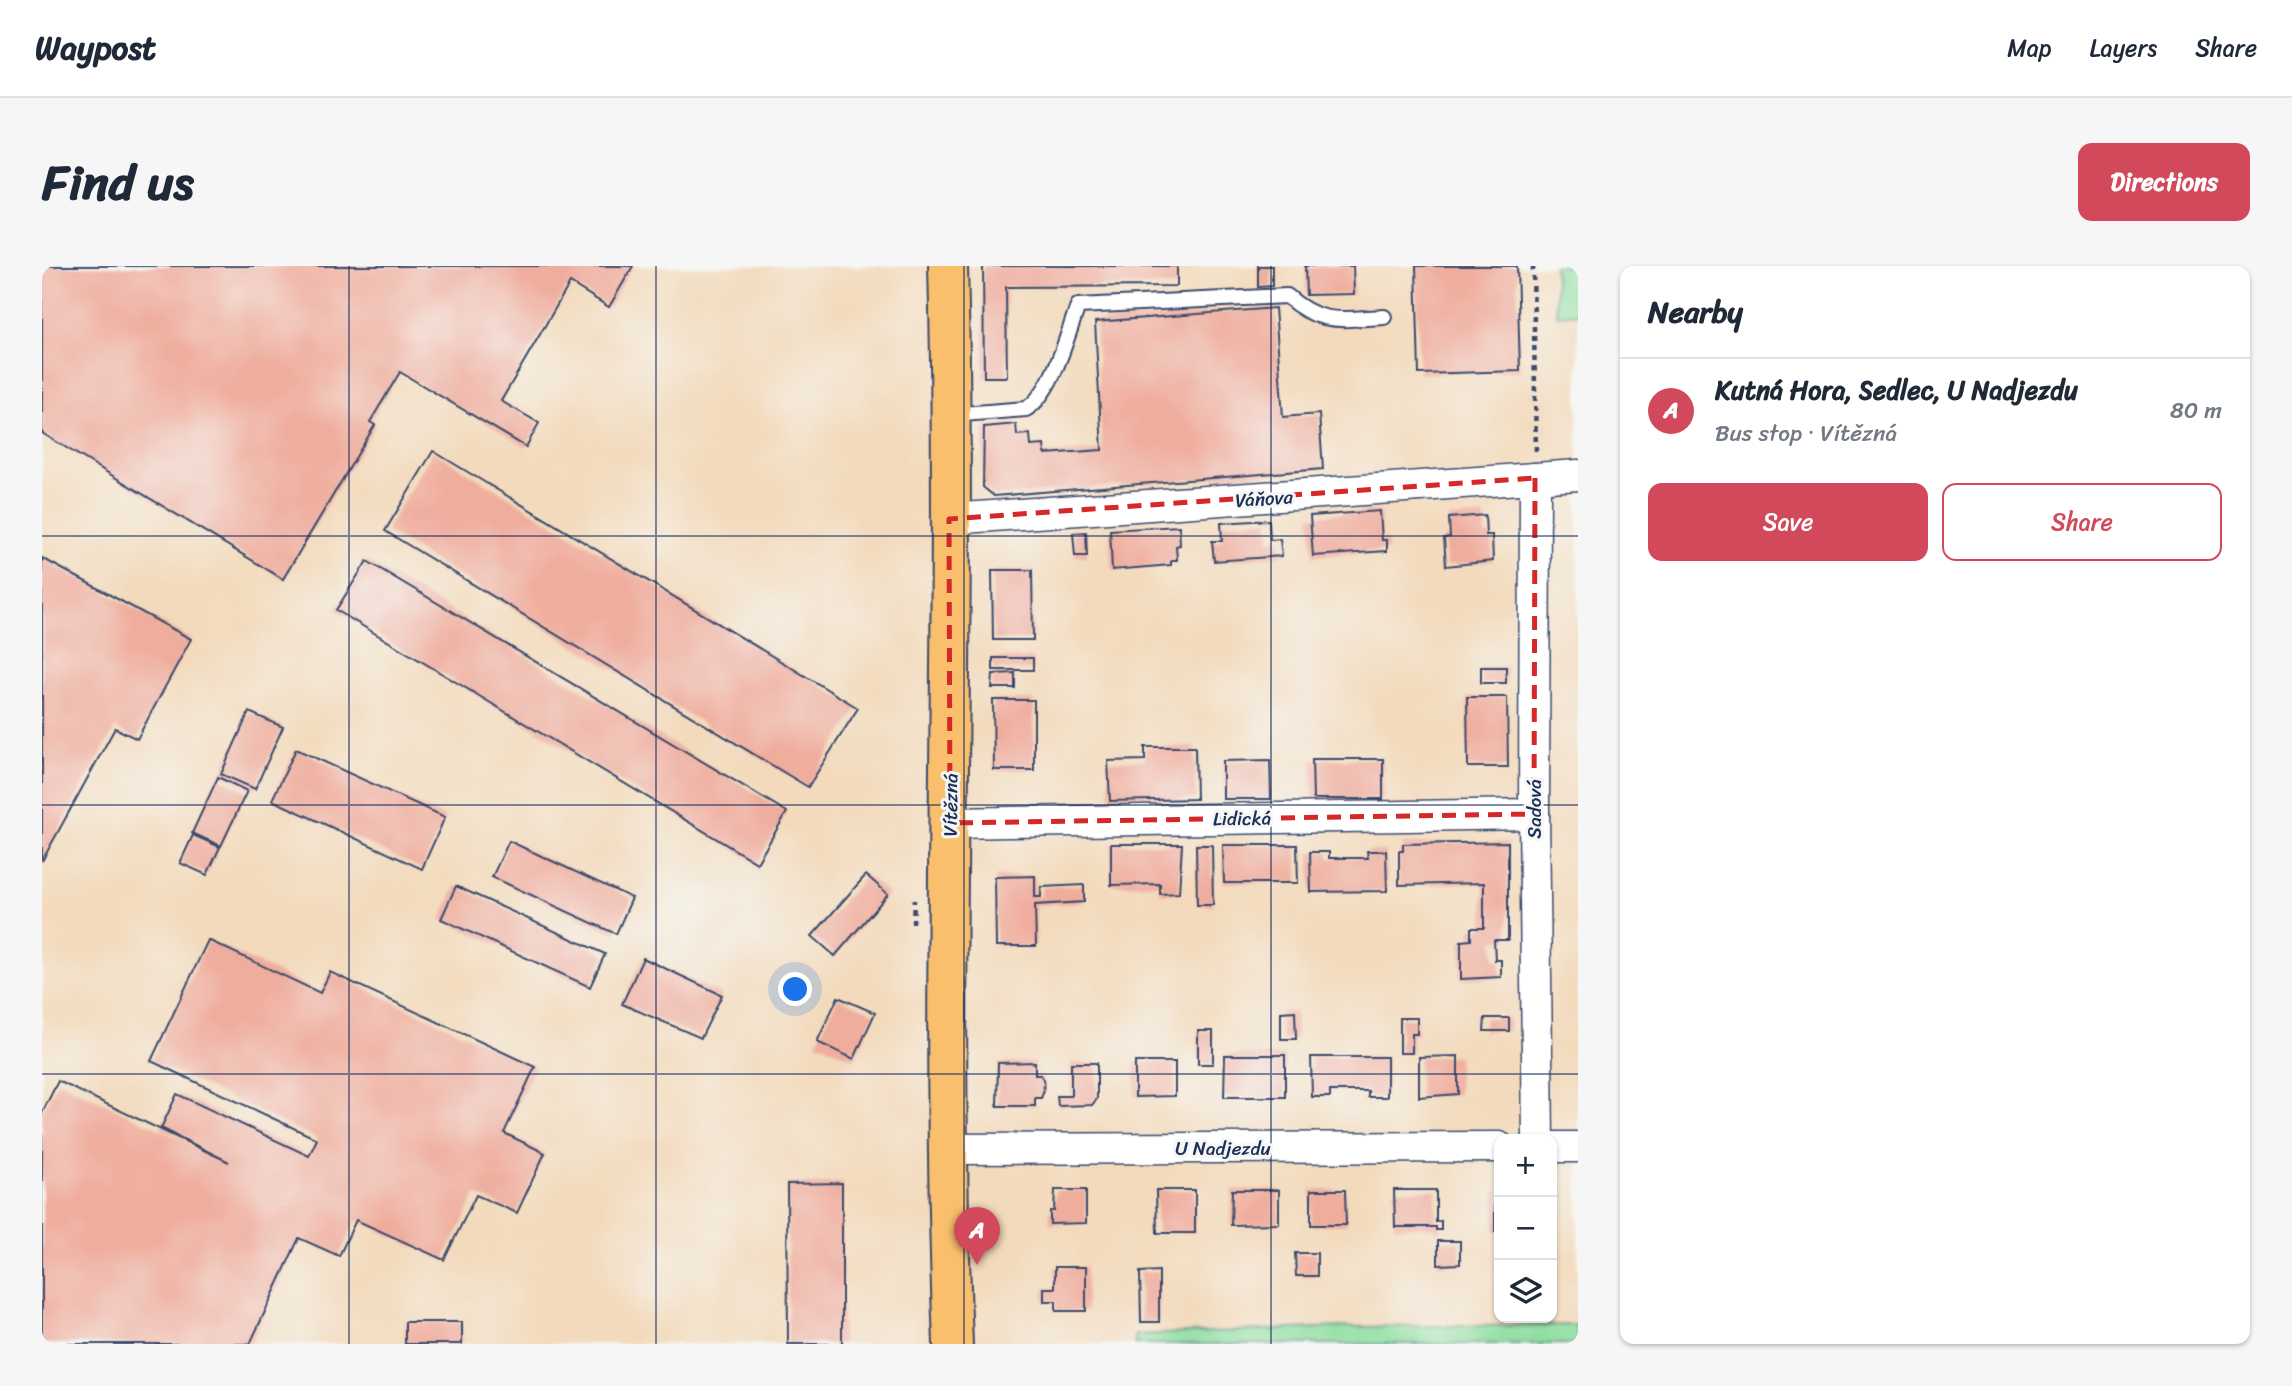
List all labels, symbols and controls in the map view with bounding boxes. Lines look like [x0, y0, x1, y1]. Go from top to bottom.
text: Waypost [35, 19, 156, 77]
text: Map [2007, 27, 2052, 69]
text: Layers [2090, 27, 2157, 69]
text: Share [2195, 27, 2257, 69]
text: Find us [42, 139, 194, 226]
button: Directions [2078, 143, 2250, 221]
text: Nearby [1648, 285, 1743, 339]
text: Kutná Hora, Sedlec, U Nadjezdu [1715, 367, 2078, 413]
text: A [1663, 390, 1679, 431]
text: 80 m [2170, 390, 2222, 431]
text: Bus stop · Vítězná [1715, 413, 1897, 454]
street label: Váňova [1234, 480, 1294, 517]
button: Save [1648, 483, 1928, 561]
button: Share [1942, 483, 2222, 561]
street label: Vítězná [933, 773, 968, 837]
street label: Sadová [1518, 779, 1551, 839]
street label: Lidická [1213, 801, 1272, 836]
your location [778, 972, 812, 1006]
street label: U Nadjezdu [1175, 1132, 1271, 1165]
map controls [1494, 1134, 1557, 1323]
button: + [1494, 1134, 1557, 1197]
button: − [1494, 1197, 1557, 1260]
pin: A [954, 1207, 1000, 1265]
button: layers [1494, 1260, 1557, 1323]

